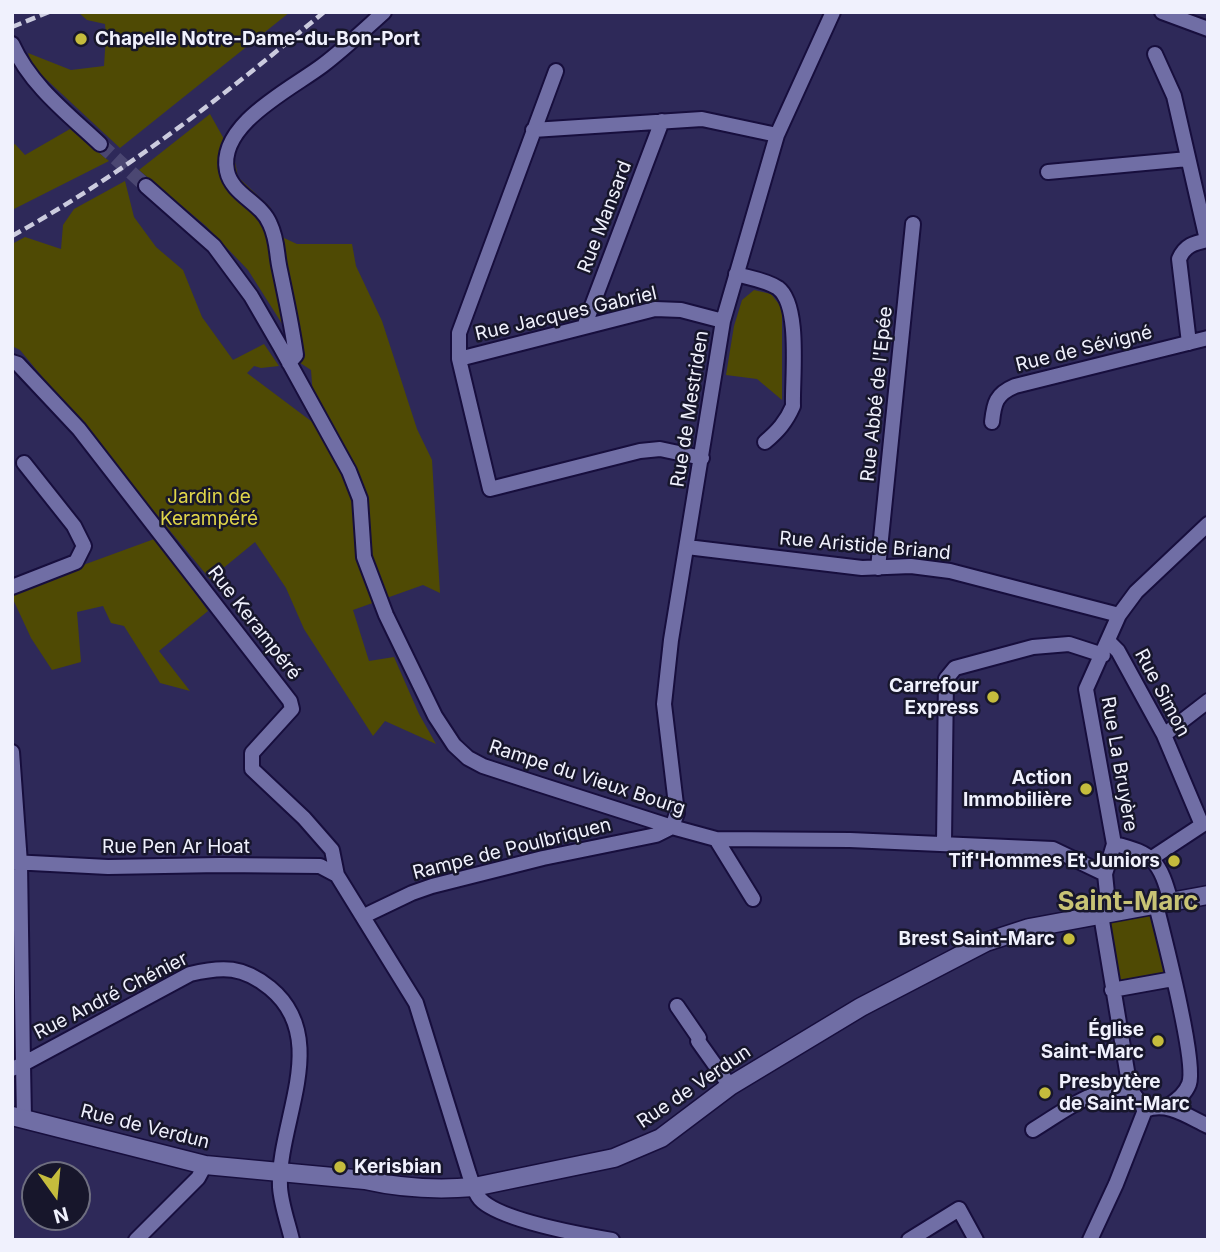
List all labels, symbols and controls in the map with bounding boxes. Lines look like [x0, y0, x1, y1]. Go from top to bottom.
place label: Chapelle Notre-Dame-du-Bon-Port [95, 28, 420, 50]
marker: Chapelle Notre-Dame-du-Bon-Port [73, 31, 89, 47]
street label: Rue Mansard [573, 158, 637, 276]
street label: Rue Jacques Gabriel [473, 282, 659, 346]
street label: Rue Abbé de l'Epée [856, 305, 898, 483]
street label: Rue de Sévigné [1013, 321, 1155, 377]
street label: Rue de Mestriden [666, 329, 714, 489]
park label: Jardin de Kerampéré [160, 486, 258, 530]
street label: Rue Aristide Briand [778, 527, 952, 565]
street label: Rue Kerampéré [203, 562, 305, 684]
street label: Rue Simon [1129, 645, 1195, 741]
place label: Carrefour Express [889, 675, 979, 719]
marker: Carrefour Express [985, 689, 1001, 705]
street label: Rue La Bruyère [1096, 695, 1142, 833]
street label: Rampe du Vieux Bourg [486, 735, 688, 821]
place label: Action Immobilière [963, 767, 1072, 811]
marker: Action Immobilière [1078, 781, 1094, 797]
street label: Rampe de Poulbriquen [410, 813, 614, 885]
street label: Rue Pen Ar Hoat [102, 836, 250, 858]
place label: Tif'Hommes Et Juniors [948, 850, 1160, 872]
marker: Tif'Hommes Et Juniors [1166, 853, 1182, 869]
district label: Saint-Marc [1057, 886, 1199, 918]
place label: Brest Saint-Marc [899, 928, 1055, 950]
marker: Brest Saint-Marc [1061, 931, 1077, 947]
street label: Rue André Chénier [30, 947, 192, 1045]
place label: Église Saint-Marc [1041, 1019, 1144, 1063]
marker: Église Saint-Marc [1150, 1033, 1166, 1049]
street label: Rue de Verdun [633, 1041, 755, 1133]
place label: Presbytère de Saint-Marc [1059, 1071, 1190, 1115]
marker: Presbytère de Saint-Marc [1037, 1085, 1053, 1101]
street label: Rue de Verdun [78, 1100, 212, 1154]
place label: Kerisbian [354, 1156, 442, 1178]
marker: Kerisbian [332, 1159, 348, 1175]
north arrow [21, 1161, 91, 1231]
text: N [51, 1202, 71, 1228]

